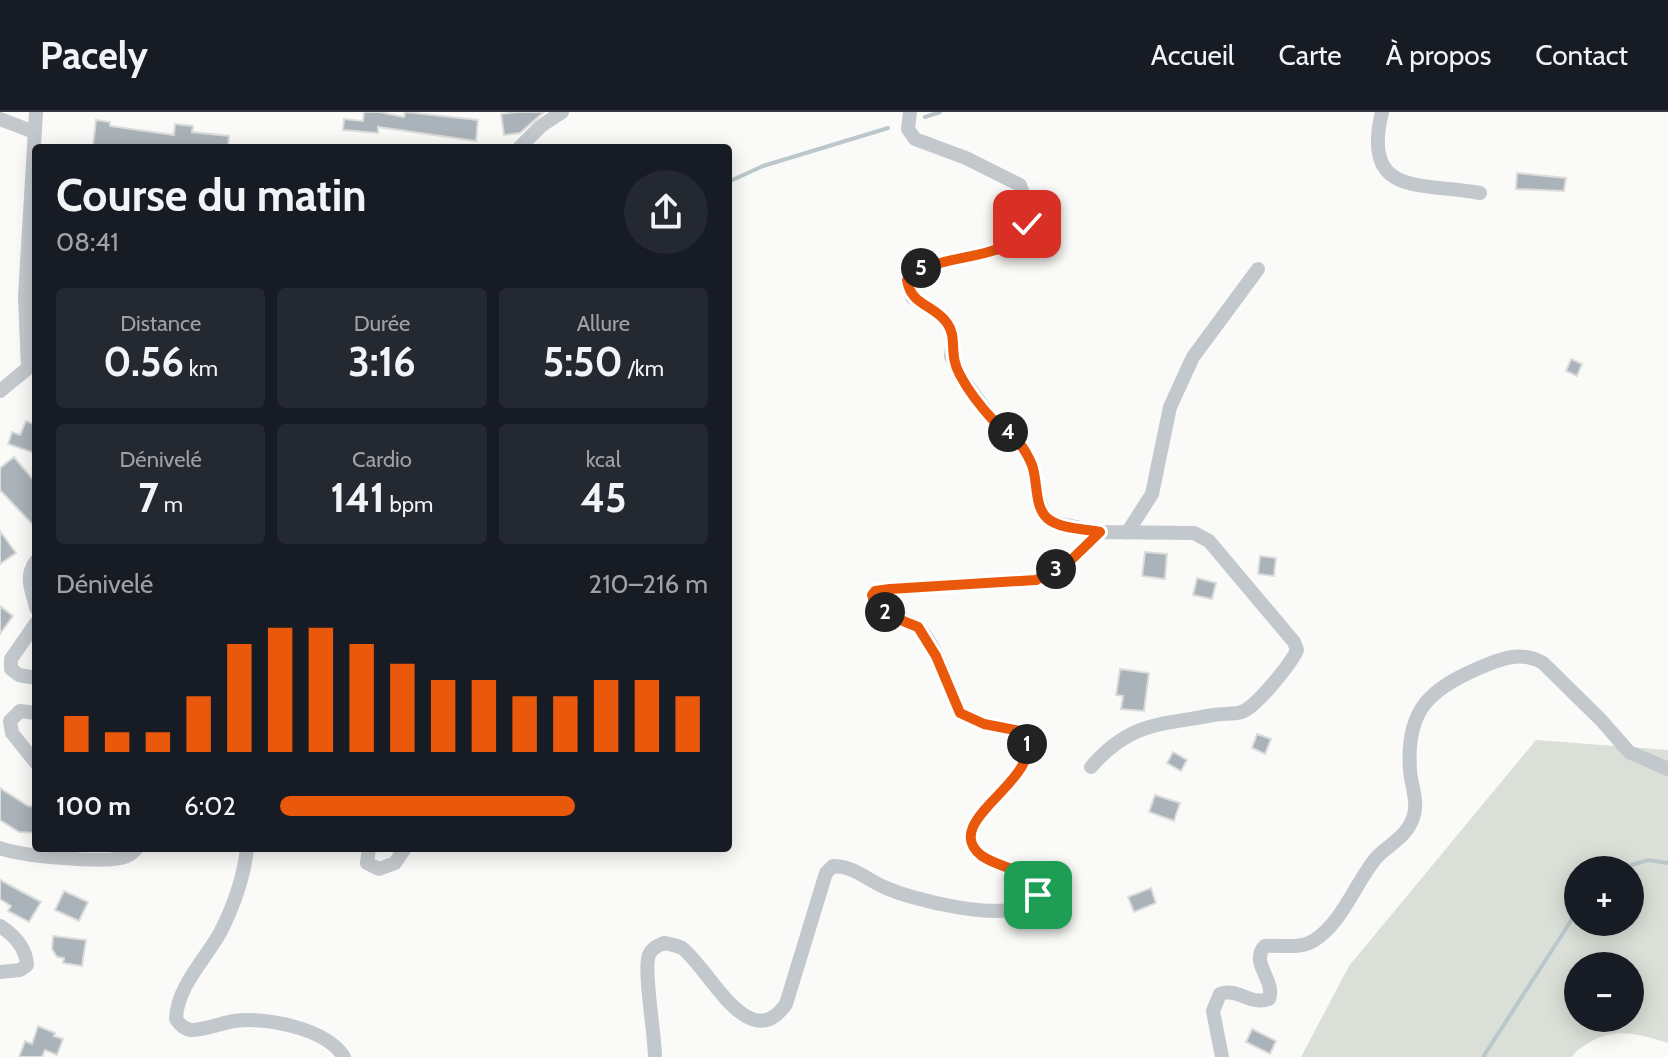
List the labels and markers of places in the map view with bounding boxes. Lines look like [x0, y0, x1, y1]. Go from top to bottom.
pin [993, 190, 1061, 258]
pin: 5 [901, 248, 941, 288]
pin: 4 [988, 412, 1028, 452]
pin: 3 [1036, 549, 1076, 589]
pin: 2 [865, 592, 905, 632]
pin: 1 [1007, 724, 1047, 764]
pin [1004, 861, 1072, 929]

